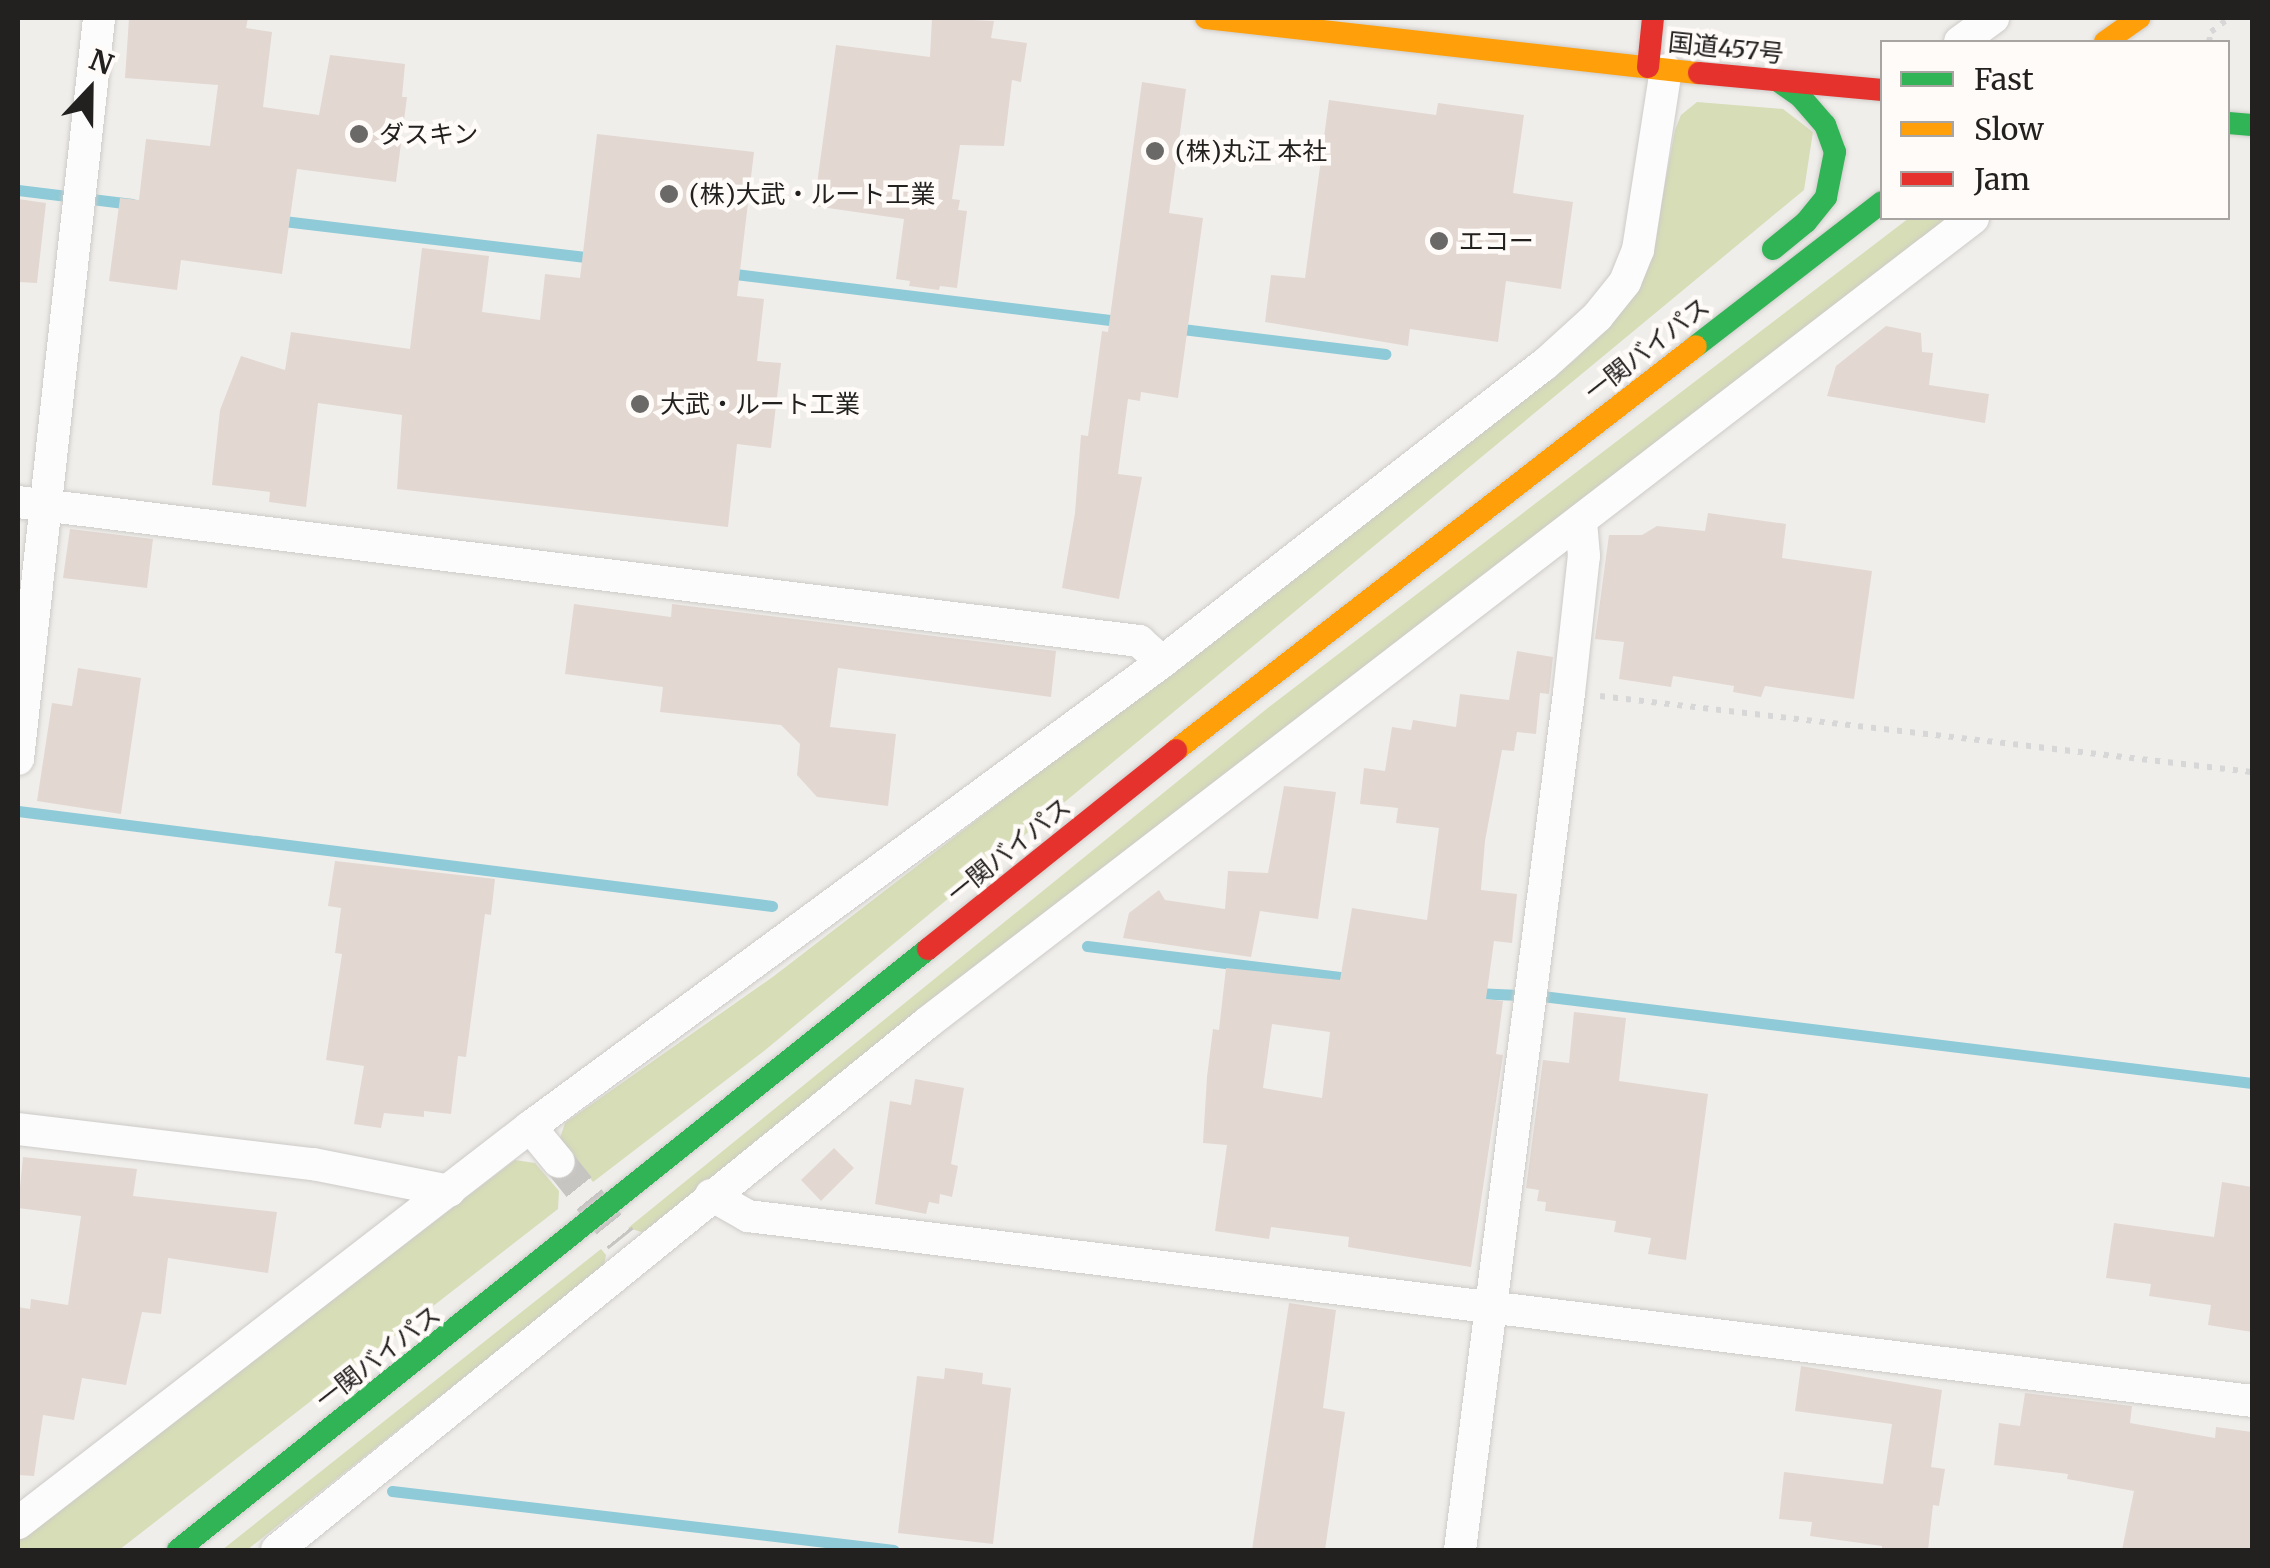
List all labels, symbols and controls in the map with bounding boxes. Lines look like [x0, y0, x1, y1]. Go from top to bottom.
street label: 国道457号 [1667, 27, 1785, 69]
north arrow [40, 40, 140, 140]
legend [1880, 40, 2230, 220]
text: N [84, 41, 118, 83]
text: Fast [1974, 60, 2034, 98]
text: Slow [1974, 110, 2044, 148]
place label: ダスキン [379, 119, 479, 149]
marker: ダスキン [348, 123, 370, 145]
place label: (株)丸江 本社 [1175, 136, 1327, 166]
marker: (株)丸江 本社 [1144, 140, 1166, 162]
text: Jam [1974, 160, 2030, 198]
place label: (株)大武・ルート工業 [689, 179, 935, 209]
marker: (株)大武・ルート工業 [658, 183, 680, 205]
place label: エコー [1459, 226, 1534, 256]
marker: エコー [1428, 230, 1450, 252]
street label: 一関バイパス [1579, 291, 1715, 407]
place label: 大武・ルート工業 [660, 389, 860, 419]
marker: 大武・ルート工業 [629, 393, 651, 415]
street label: 一関バイパス [941, 791, 1077, 909]
street label: 一関バイパス [310, 1299, 446, 1415]

